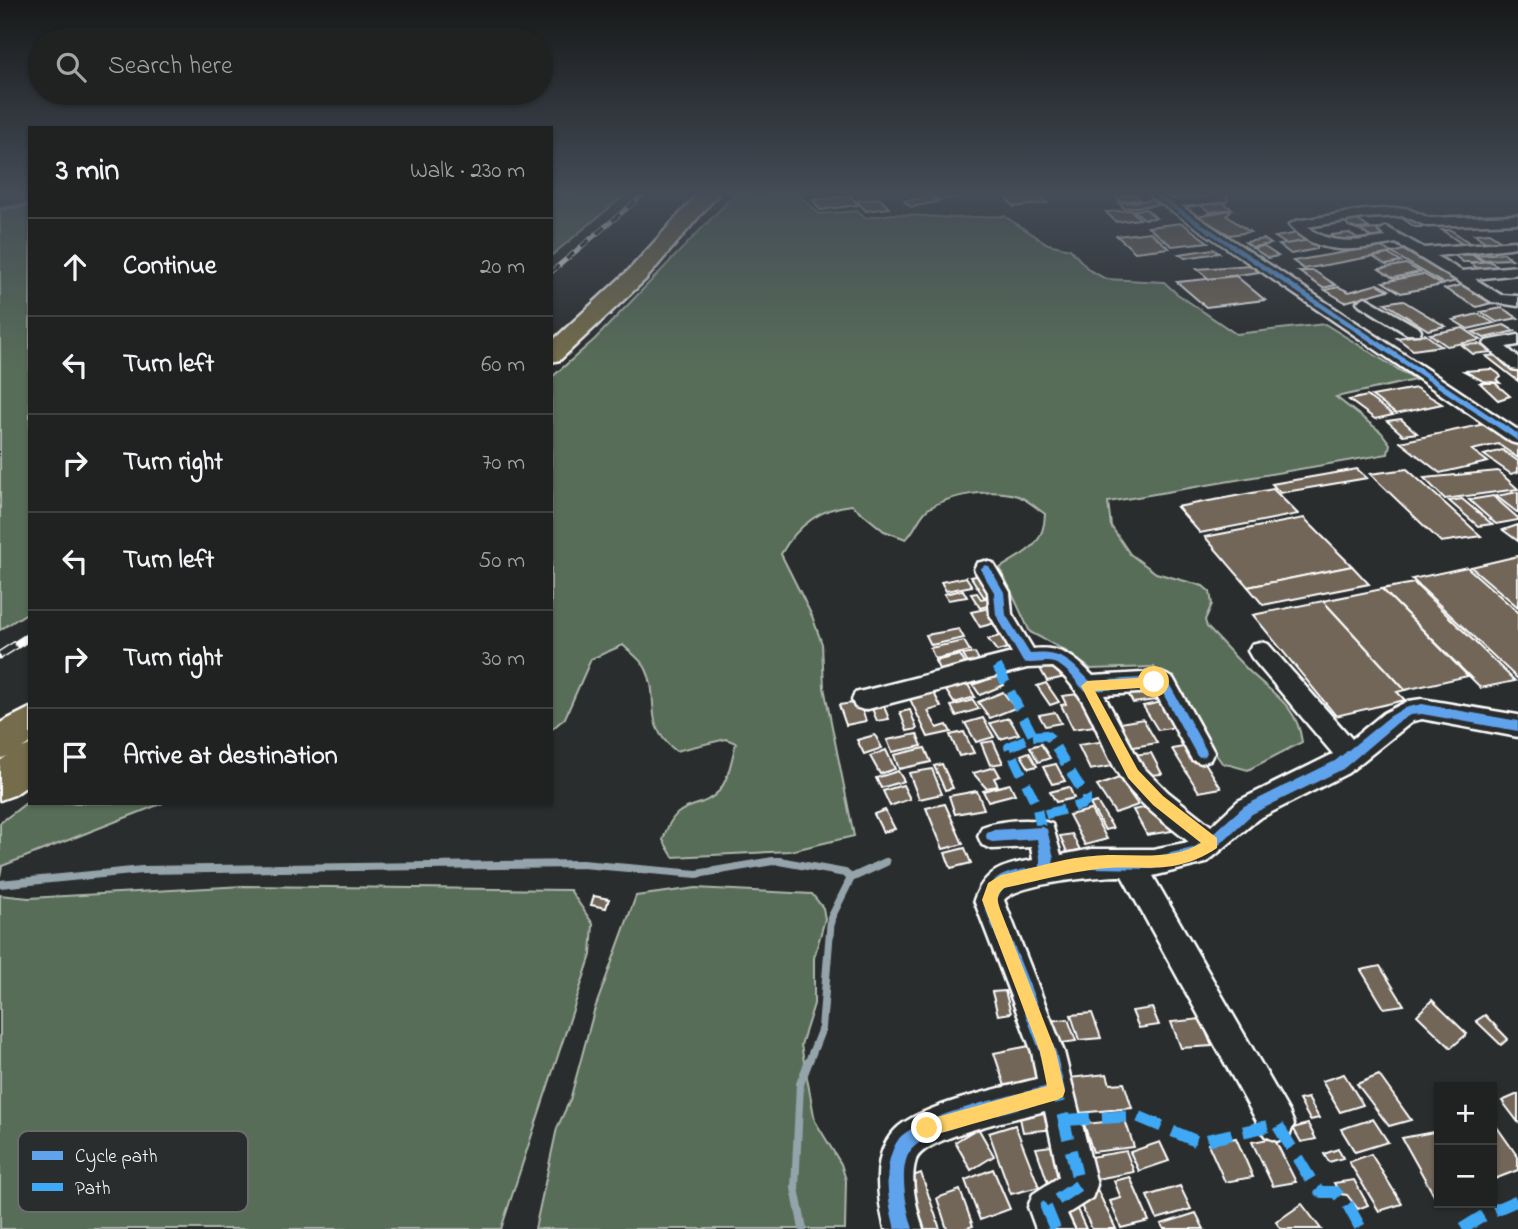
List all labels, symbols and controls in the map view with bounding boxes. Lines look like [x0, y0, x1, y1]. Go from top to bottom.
search box [28, 28, 553, 105]
icon: search [52, 48, 90, 86]
text: Search here [108, 48, 233, 86]
text: 3 min [56, 150, 119, 194]
text: Walk · 230 m [410, 155, 525, 188]
icon: ahead [56, 248, 94, 286]
text: Continue [123, 248, 216, 286]
text: 20 m [480, 251, 525, 284]
icon: left [56, 346, 94, 384]
text: Turn left [123, 346, 214, 384]
text: 60 m [481, 349, 525, 382]
icon: right [56, 444, 94, 482]
text: Turn right [123, 444, 223, 482]
text: 70 m [482, 447, 525, 480]
icon: left [56, 542, 94, 580]
text: Turn left [123, 542, 214, 580]
text: 50 m [478, 545, 525, 578]
icon: right [56, 640, 94, 678]
text: Turn right [123, 640, 223, 678]
text: 30 m [482, 643, 525, 676]
route start [1138, 666, 1169, 697]
icon: arrive [56, 738, 94, 776]
text: Arrive at destination [123, 738, 338, 776]
map controls [1434, 1082, 1497, 1208]
button: + [1434, 1082, 1497, 1145]
route end [911, 1112, 942, 1143]
legend [18, 1131, 248, 1212]
text: Cycle path [75, 1144, 157, 1172]
button: − [1434, 1145, 1497, 1208]
text: Path [75, 1176, 111, 1203]

